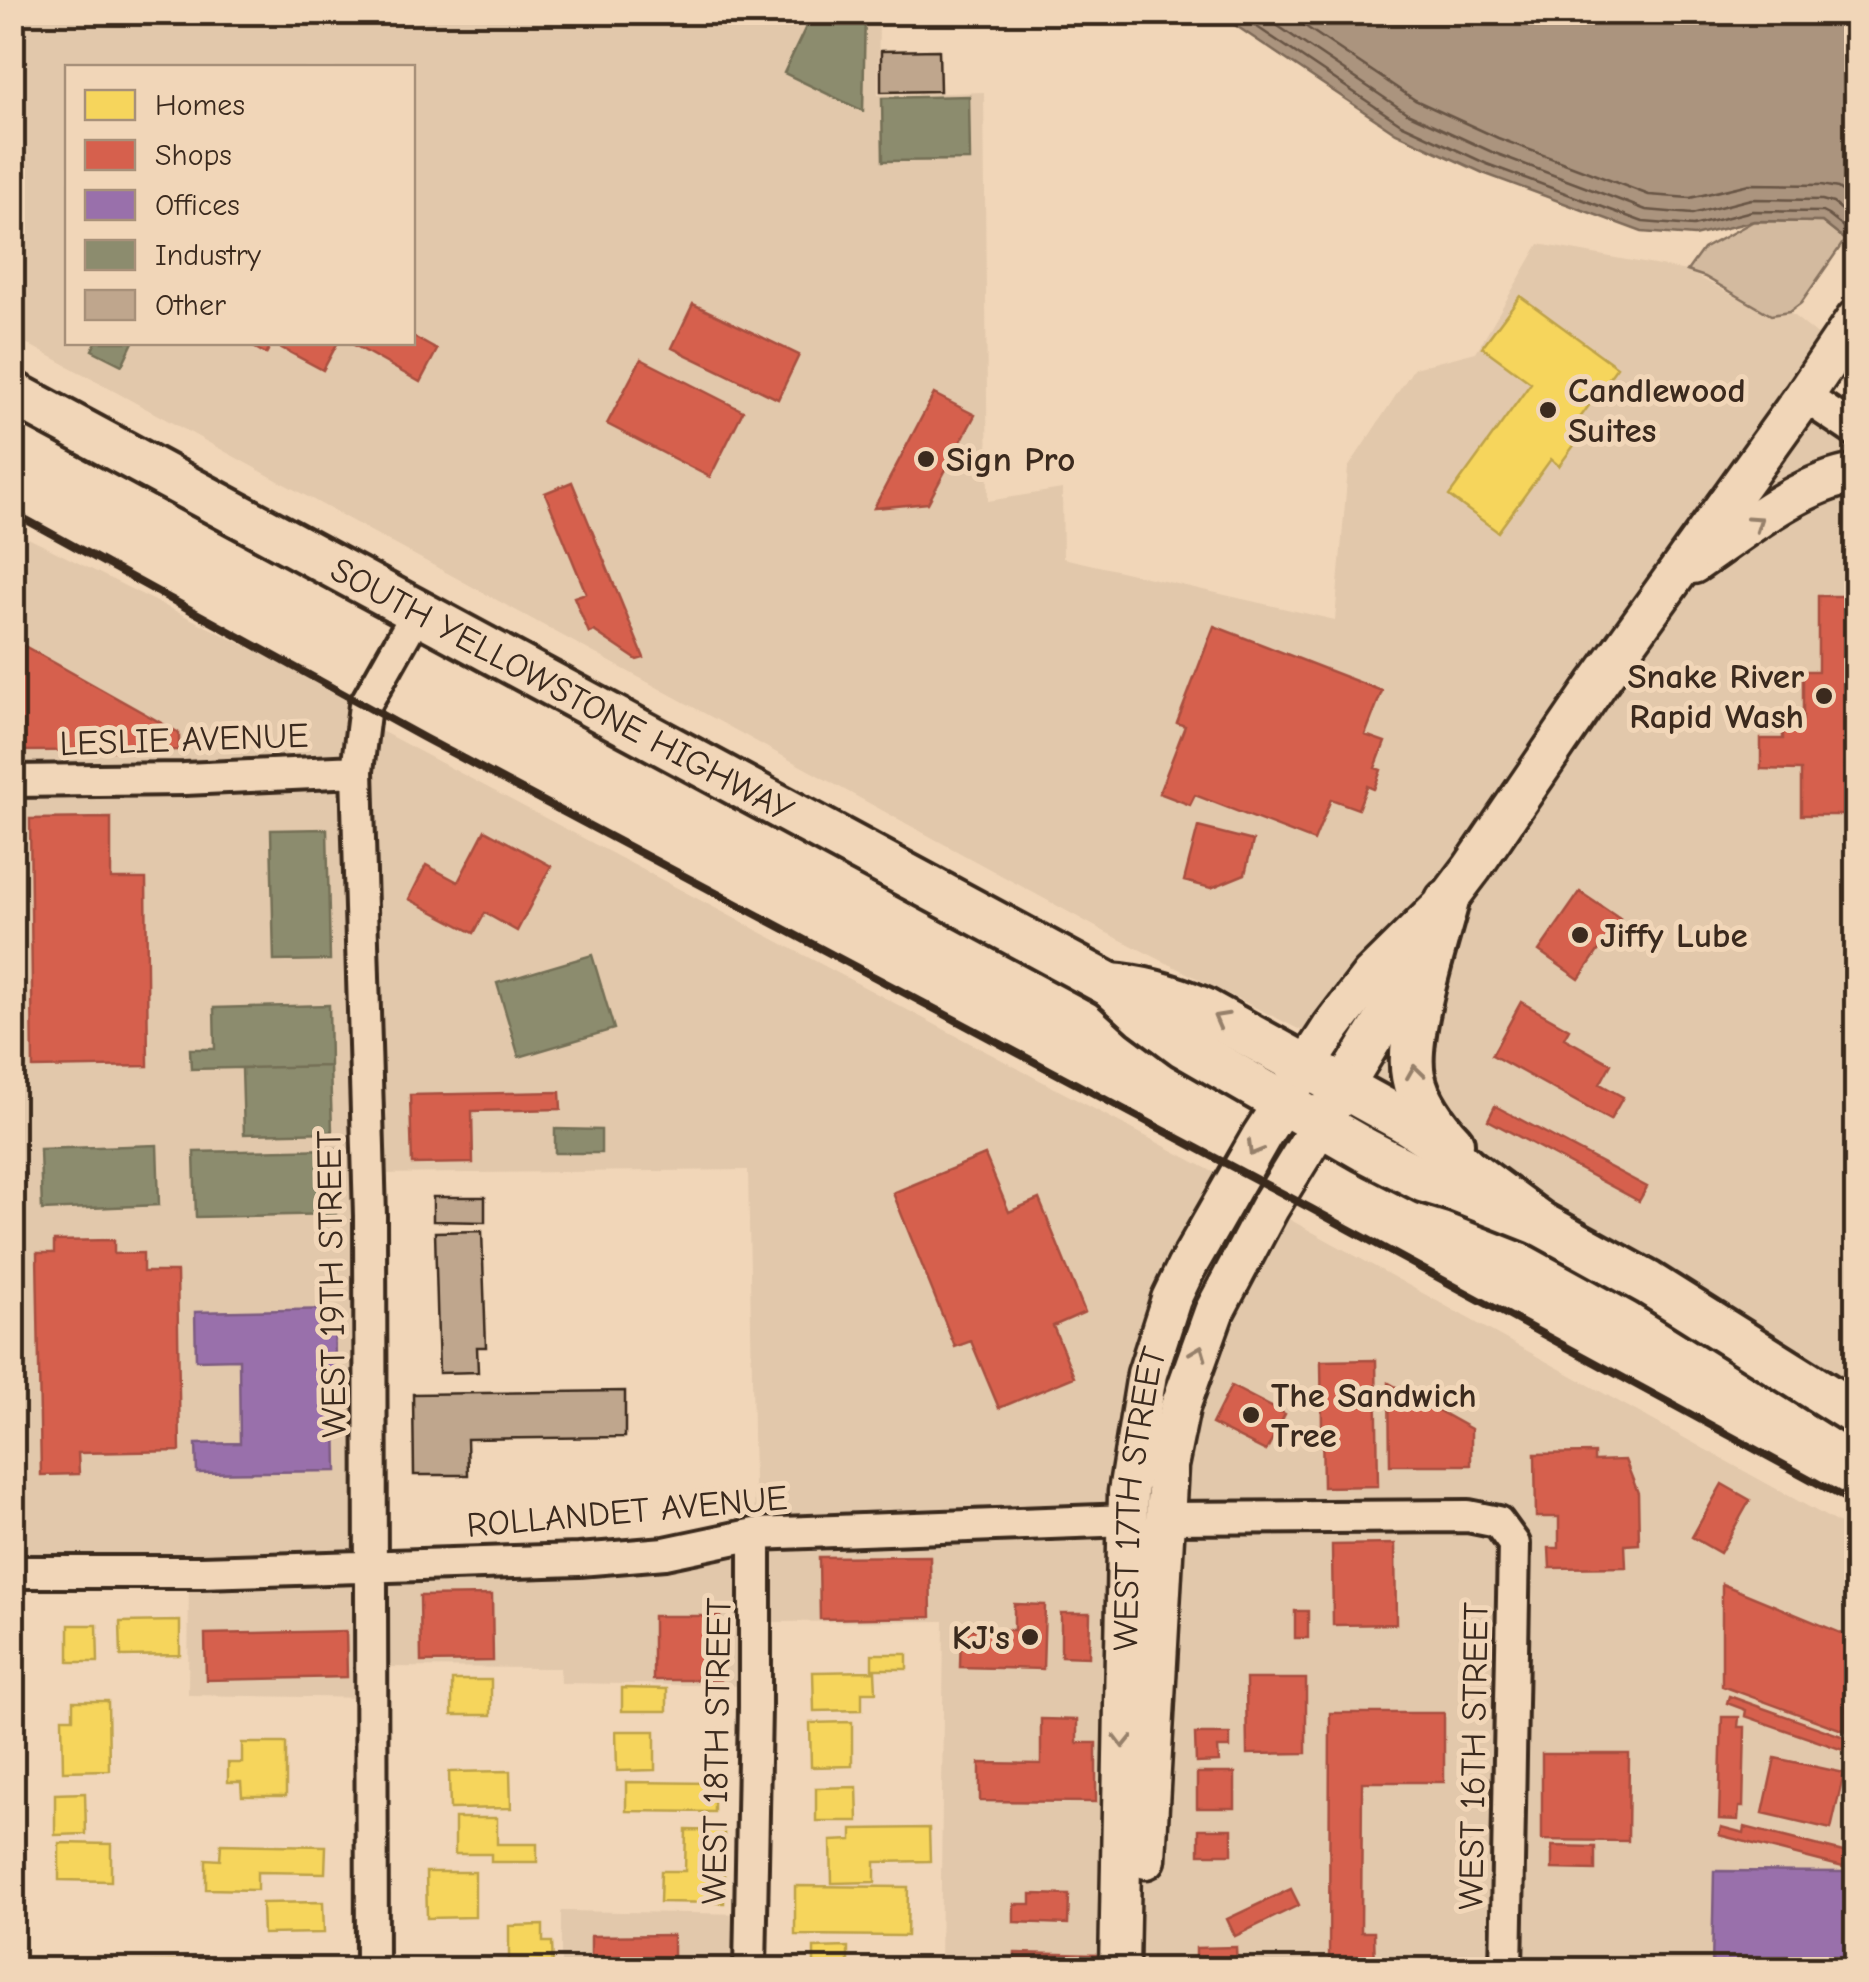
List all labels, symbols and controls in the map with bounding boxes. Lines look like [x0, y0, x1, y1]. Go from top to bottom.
legend [65, 65, 415, 345]
text: Homes [155, 88, 245, 123]
text: Shops [155, 138, 232, 173]
text: Offices [155, 188, 240, 223]
text: Industry [155, 238, 262, 273]
text: Other [155, 288, 226, 323]
place label: Candlewood Suites [1568, 370, 1746, 451]
marker: Candlewood Suites [1537, 399, 1559, 421]
place label: Sign Pro [946, 439, 1075, 480]
marker: Sign Pro [915, 448, 937, 470]
one-way arrow [1745, 516, 1763, 535]
street label: SOUTH YELLOWSTONE HIGHWAY [324, 549, 800, 831]
place label: Snake River Rapid Wash [1627, 656, 1804, 737]
marker: Snake River Rapid Wash [1813, 685, 1835, 707]
street label: LESLIE AVENUE [59, 715, 309, 764]
place label: Jiffy Lube [1600, 915, 1748, 956]
marker: Jiffy Lube [1569, 924, 1591, 946]
one-way arrow [1213, 1012, 1231, 1031]
one-way arrow [1405, 1064, 1426, 1080]
street label: WEST 19TH STREET [308, 1130, 355, 1438]
one-way arrow [1247, 1138, 1267, 1156]
street label: WEST 17TH STREET [1105, 1342, 1175, 1651]
one-way arrow [1187, 1344, 1207, 1362]
place label: The Sandwich Tree [1271, 1375, 1477, 1456]
marker: The Sandwich Tree [1240, 1404, 1262, 1426]
street label: ROLLANDET AVENUE [465, 1477, 789, 1546]
street label: WEST 18TH STREET [693, 1597, 740, 1905]
street label: WEST 16TH STREET [1450, 1602, 1497, 1910]
place label: KJ's [952, 1617, 1010, 1658]
marker: KJ's [1019, 1626, 1041, 1648]
one-way arrow [1113, 1734, 1134, 1750]

